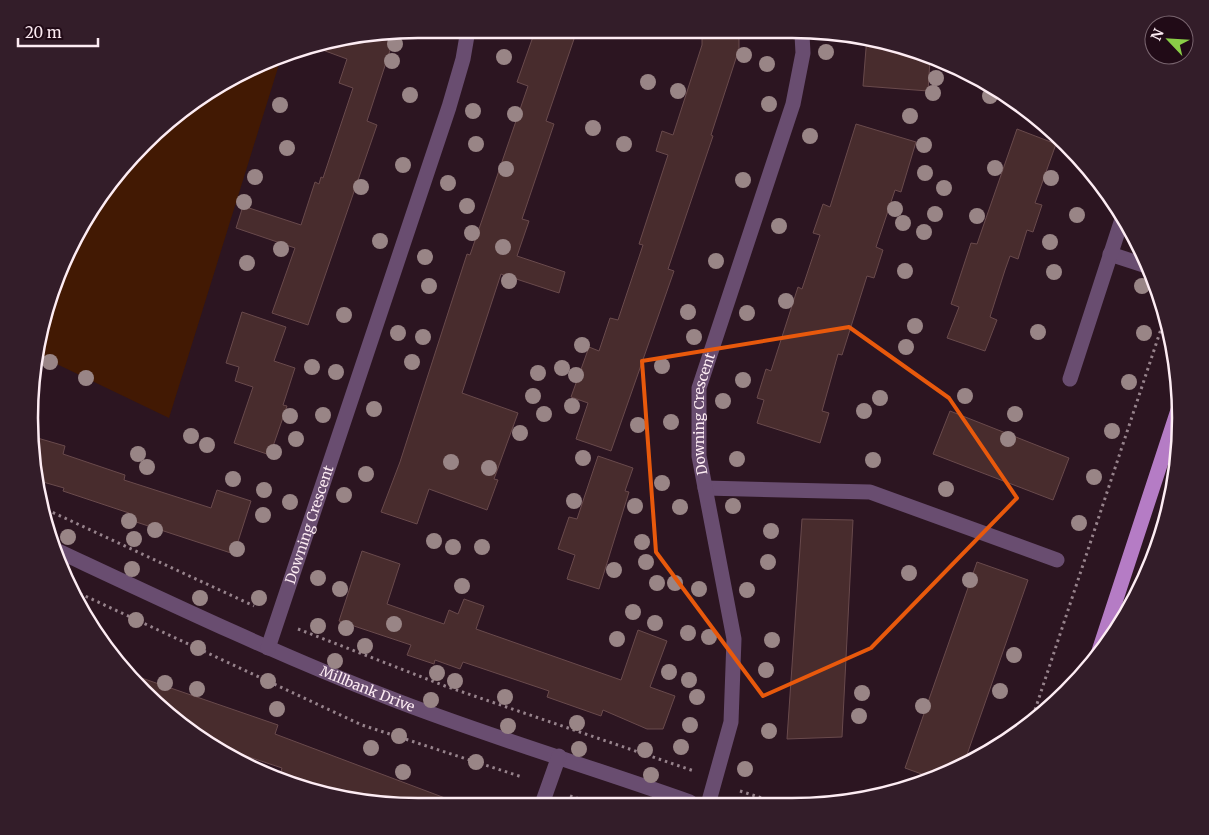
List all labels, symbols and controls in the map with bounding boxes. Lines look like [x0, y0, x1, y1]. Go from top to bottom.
scale bar [18, 15, 98, 47]
north arrow [1144, 15, 1194, 65]
text: 20 m [25, 23, 62, 42]
text: N [1147, 26, 1168, 43]
street label: Downing Crescent [690, 350, 719, 477]
street label: Downing Crescent [281, 463, 338, 586]
street label: Millbank Drive [317, 662, 417, 716]

